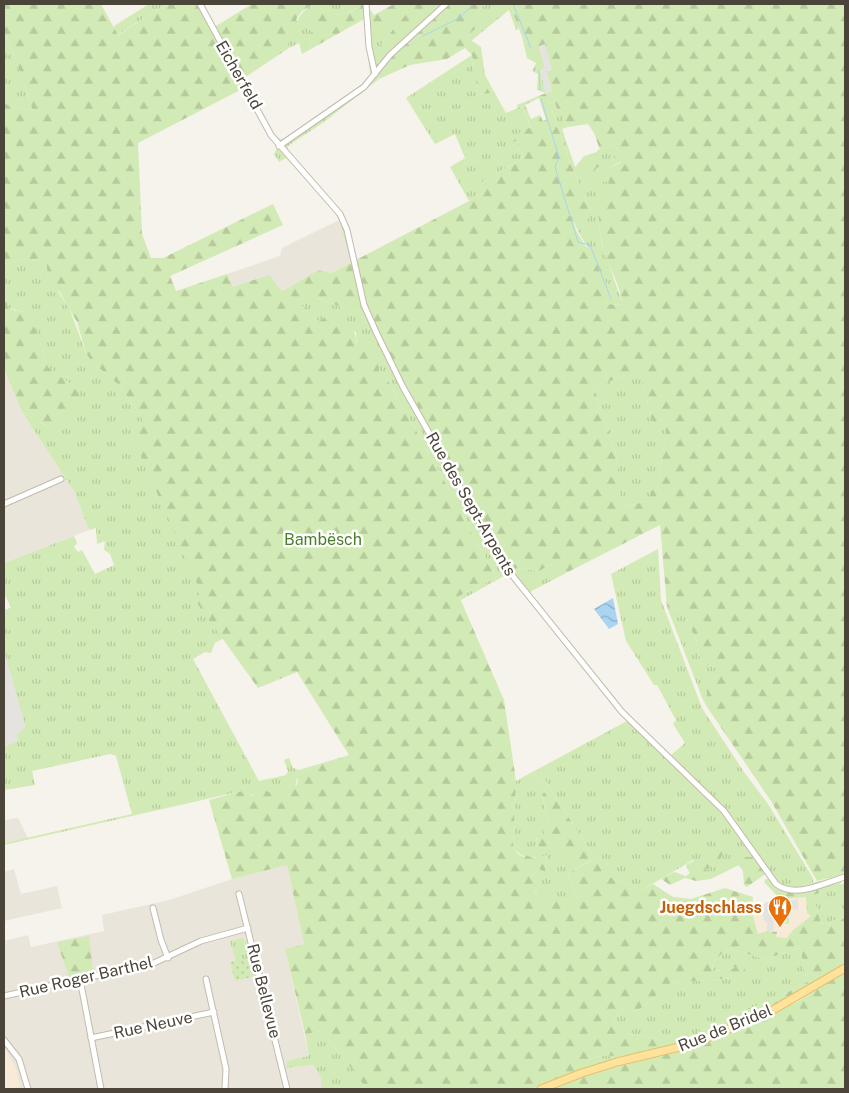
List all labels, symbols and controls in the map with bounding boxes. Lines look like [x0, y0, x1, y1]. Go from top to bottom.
street label: Eicherfeld [212, 37, 266, 113]
street label: Rue des Sept-Arpents [422, 429, 520, 579]
park label: Bambësch [284, 530, 362, 549]
restaurant icon: Juegdschlass [767, 894, 793, 928]
place label: Juegdschlass [660, 898, 762, 917]
street label: Rue Bellevue [243, 942, 285, 1040]
street label: Rue Roger Barthel [17, 952, 155, 1002]
street label: Rue de Bridel [675, 1001, 775, 1055]
street label: Rue Neuve [112, 1007, 194, 1043]

